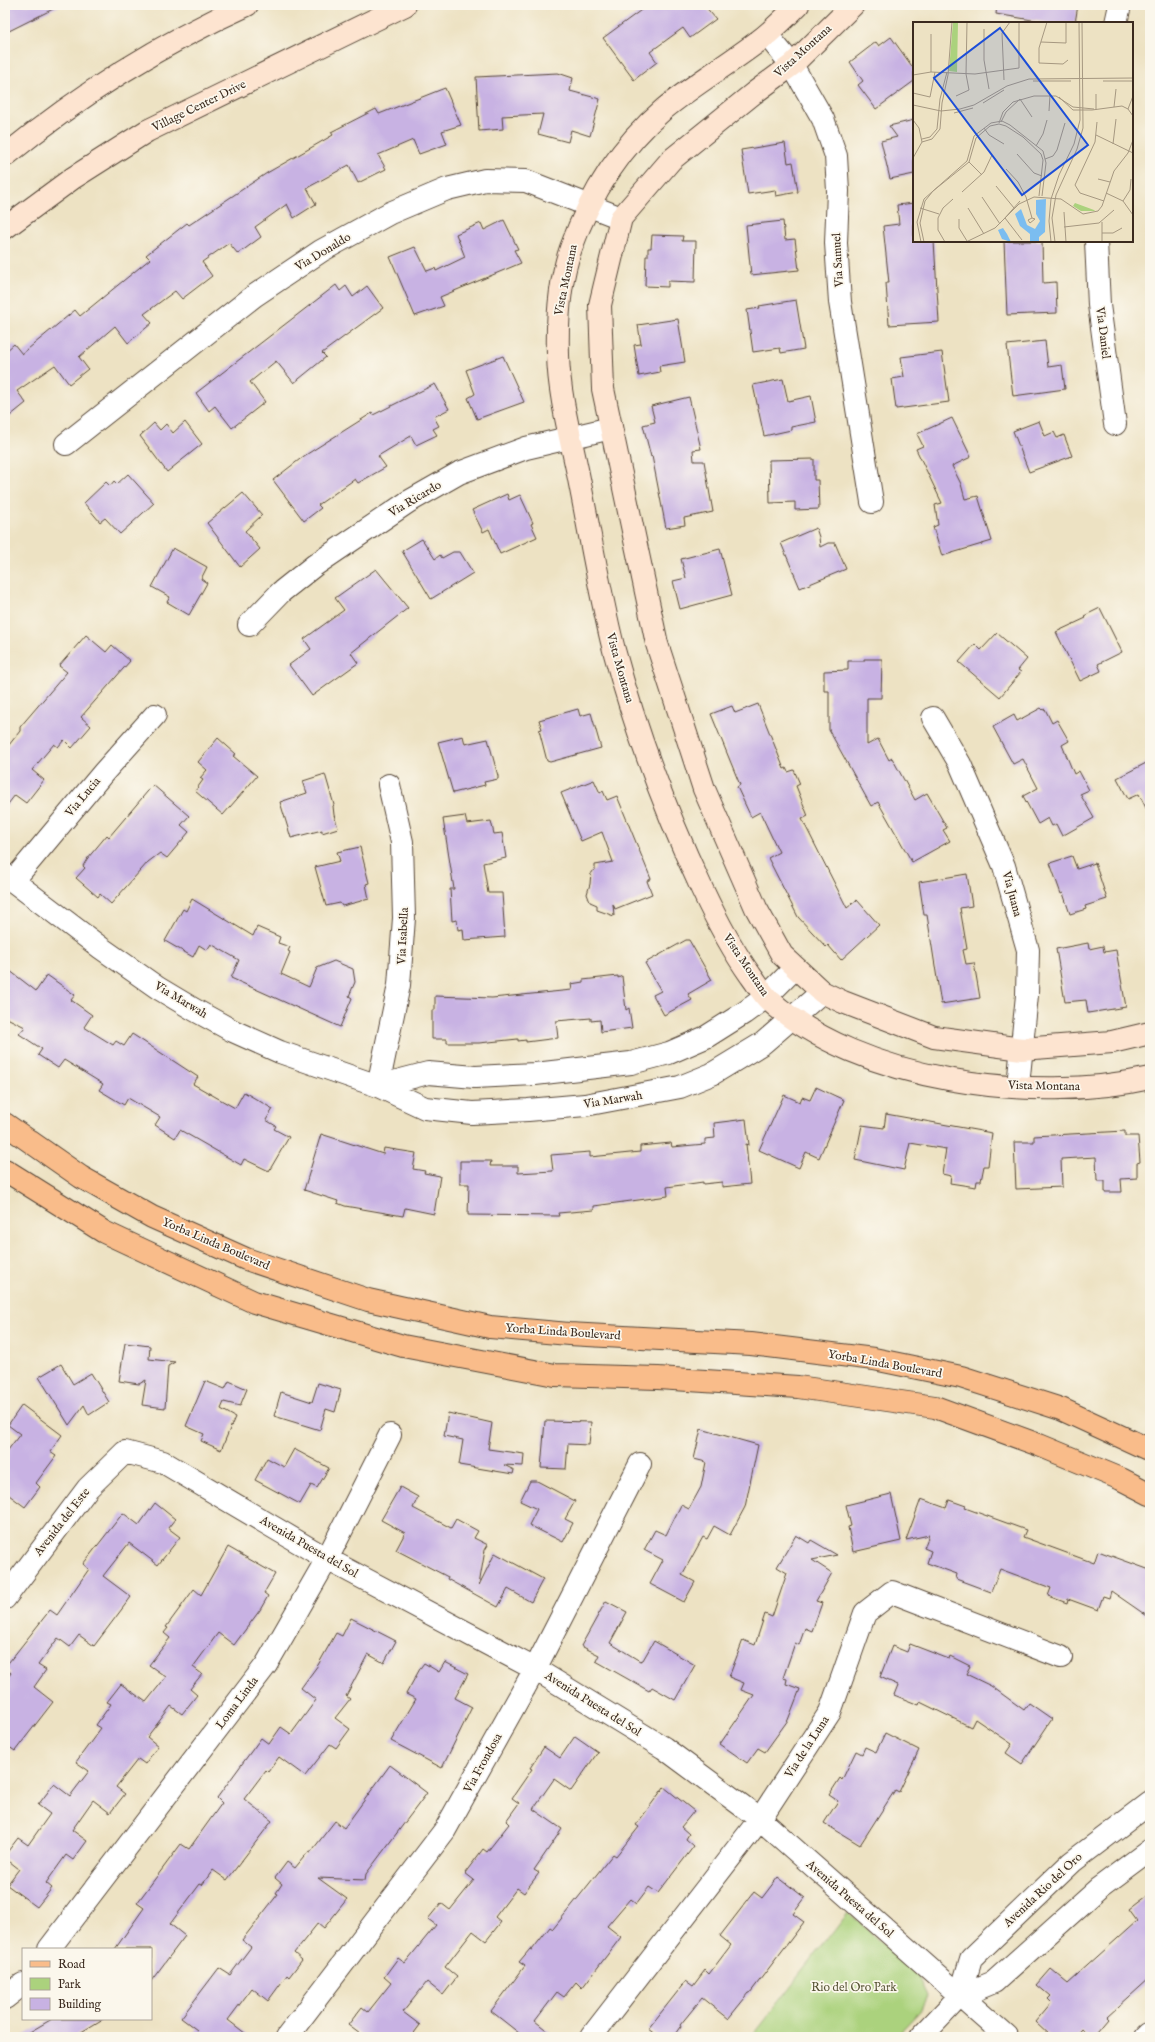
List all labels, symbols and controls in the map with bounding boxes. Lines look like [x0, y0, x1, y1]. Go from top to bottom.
street label: Vista Montana [770, 21, 835, 81]
inset map [913, 22, 1133, 242]
street label: Village Center Drive [149, 77, 249, 136]
street label: Via Donaldo [291, 229, 354, 275]
street label: Via Samuel [829, 232, 847, 289]
street label: Vista Montana [551, 242, 581, 318]
street label: Via Daniel [1092, 305, 1114, 360]
street label: Via Ricardo [385, 477, 444, 521]
street label: Vista Montana [603, 630, 637, 705]
street label: Via Lucia [61, 773, 104, 821]
street label: Via Juana [998, 869, 1025, 919]
street label: Via Isabella [394, 906, 412, 966]
street label: Vista Montana [719, 930, 773, 1000]
street label: Via Marwah [151, 978, 211, 1022]
street label: Vista Montana [1007, 1078, 1081, 1094]
street label: Via Marwah [582, 1088, 644, 1112]
street label: Yorba Linda Boulevard [160, 1215, 273, 1274]
street label: Yorba Linda Boulevard [505, 1320, 622, 1344]
street label: Yorba Linda Boulevard [827, 1347, 944, 1382]
street label: Avenida del Este [30, 1485, 94, 1560]
street label: Avenida Puesta del Sol [256, 1512, 361, 1582]
street label: Avenida Puesta del Sol [541, 1668, 645, 1740]
street label: Loma Linda [212, 1673, 262, 1732]
street label: Via de la Luna [781, 1713, 833, 1782]
street label: Via Frondosa [460, 1730, 506, 1796]
street label: Avenida Rio del Oro [1000, 1849, 1086, 1931]
street label: Avenida Puesta del Sol [802, 1856, 897, 1941]
legend [22, 1948, 152, 2020]
text: Road [58, 1957, 86, 1972]
text: Park [58, 1977, 81, 1992]
park label: Rio del Oro Park [811, 1980, 897, 1995]
text: Building [58, 1997, 102, 2012]

